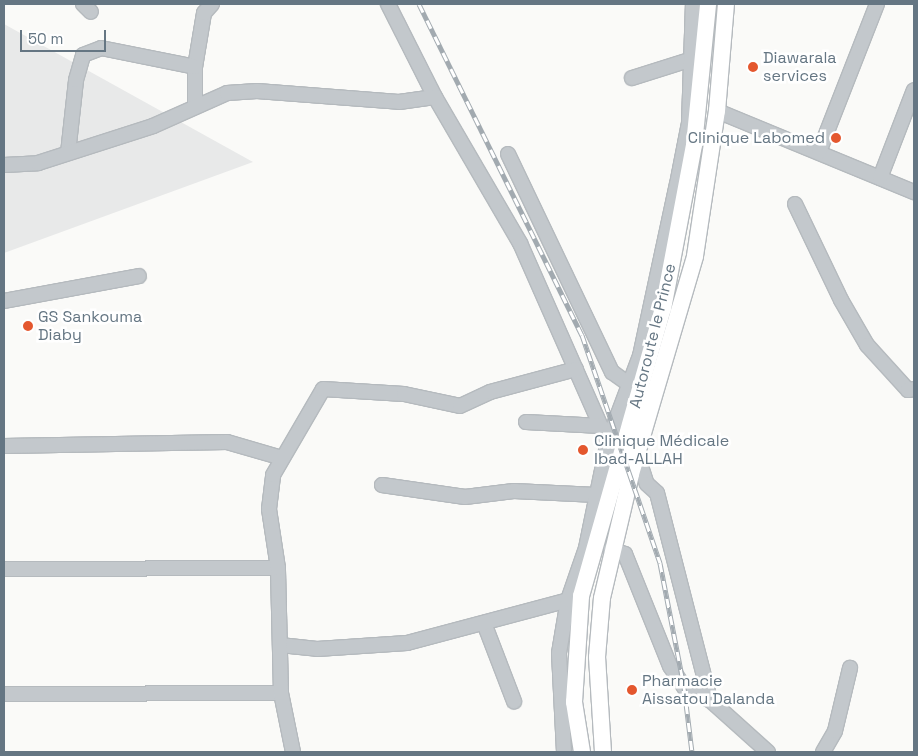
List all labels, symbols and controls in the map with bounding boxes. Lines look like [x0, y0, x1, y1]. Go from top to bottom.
scale bar [22, 20, 109, 52]
text: 50 m [28, 29, 63, 48]
place label: Diawarala services [763, 48, 837, 86]
marker: Diawarala services [747, 61, 759, 73]
place label: Clinique Labomed [688, 128, 825, 148]
marker: Clinique Labomed [829, 131, 843, 145]
street label: Autoroute le Prince [626, 261, 680, 411]
place label: GS Sankouma Diaby [38, 307, 142, 345]
marker: GS Sankouma Diaby [22, 320, 34, 332]
place label: Clinique Médicale Ibad-ALLAH [594, 431, 729, 469]
marker: Clinique Médicale Ibad-ALLAH [576, 443, 590, 457]
place label: Pharmacie Aissatou Dalanda [642, 671, 775, 709]
marker: Pharmacie Aissatou Dalanda [626, 684, 638, 696]

